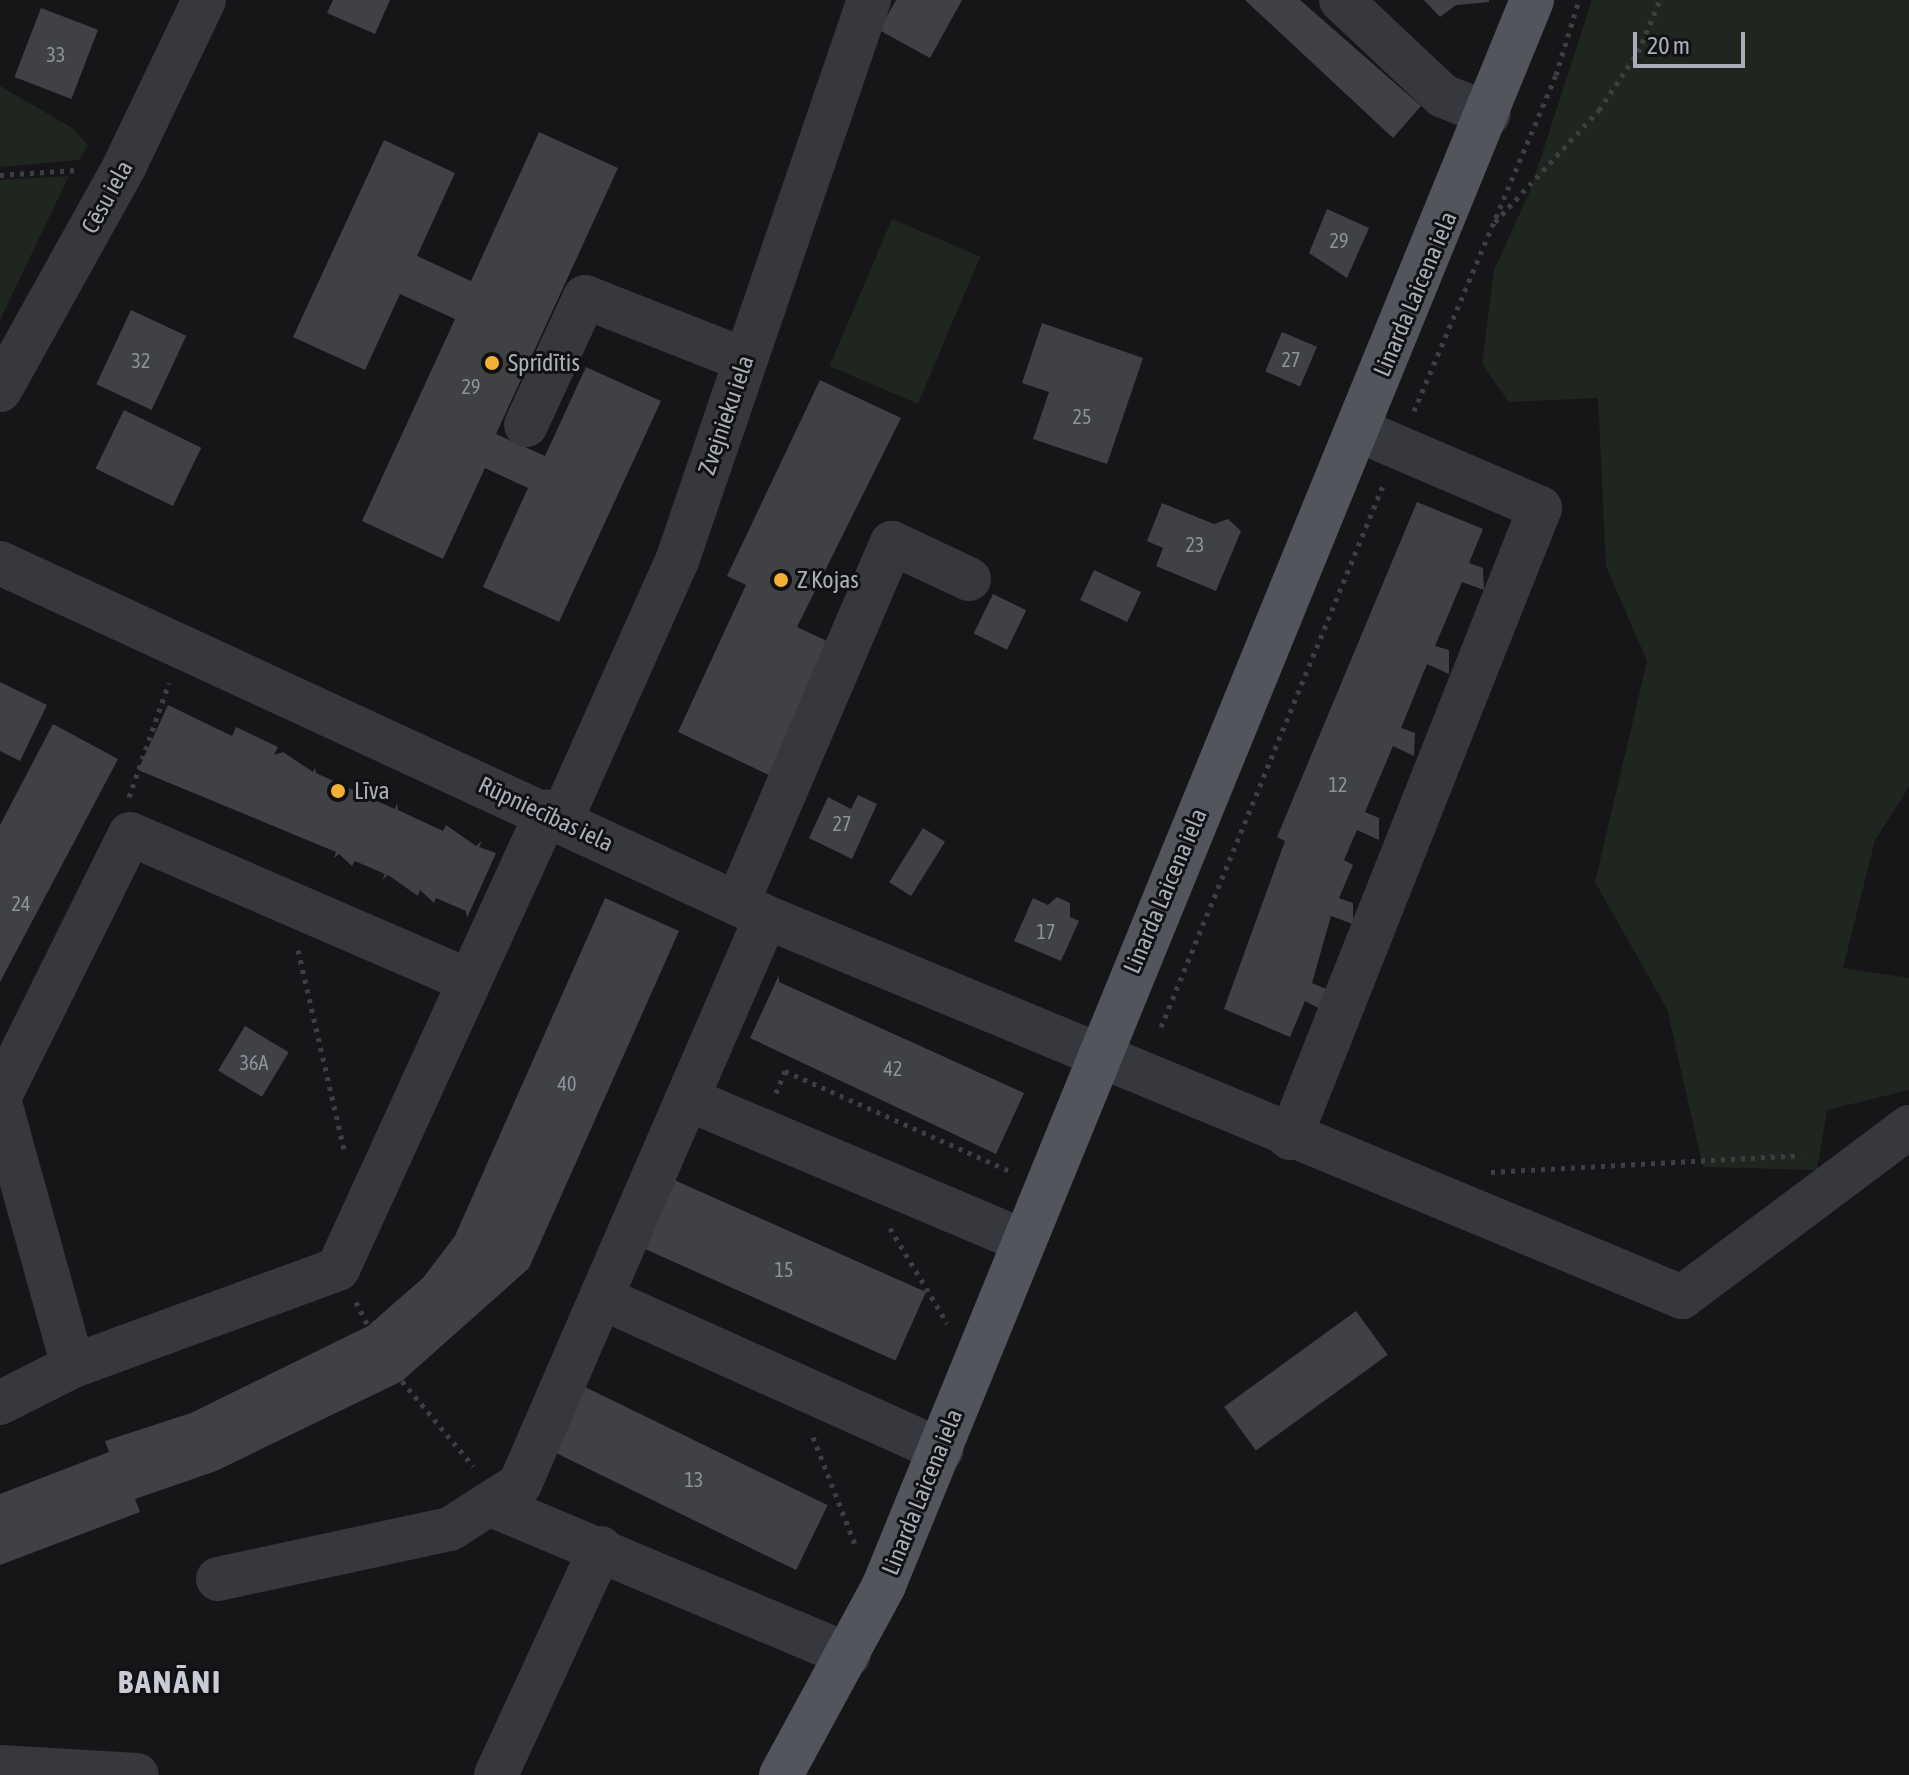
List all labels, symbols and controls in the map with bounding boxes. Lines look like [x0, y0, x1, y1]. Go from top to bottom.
scale bar [1637, 16, 1749, 66]
text: 20 m [1647, 32, 1690, 59]
house number: 33 [47, 42, 65, 66]
street label: Cēsu iela [75, 155, 139, 239]
street label: Linarda Laicena iela [1367, 207, 1463, 381]
house number: 29 [1330, 228, 1348, 252]
house number: 27 [1282, 347, 1300, 371]
house number: 32 [132, 348, 150, 372]
place label: Sprīdītis [508, 349, 580, 377]
street label: Zvejnieku iela [692, 352, 760, 478]
marker: Sprīdītis [483, 354, 501, 372]
house number: 29 [462, 374, 480, 398]
house number: 25 [1073, 404, 1091, 428]
house number: 23 [1186, 532, 1204, 556]
place label: Z Kojas [797, 566, 859, 594]
marker: Z Kojas [772, 571, 790, 589]
street label: Rūpniecības iela [474, 770, 618, 858]
house number: 12 [1329, 772, 1347, 796]
place label: Līva [354, 777, 390, 805]
marker: Līva [329, 782, 347, 800]
street label: Linarda Laicena iela [1117, 804, 1213, 978]
house number: 27 [833, 811, 851, 835]
house number: 24 [12, 891, 30, 915]
house number: 17 [1037, 919, 1055, 943]
house number: 36A [240, 1050, 268, 1074]
house number: 42 [884, 1056, 902, 1080]
house number: 40 [558, 1071, 576, 1095]
house number: 15 [775, 1257, 793, 1281]
street label: Linarda Laicena iela [876, 1405, 968, 1579]
house number: 13 [685, 1467, 703, 1491]
district label: BANĀNI [118, 1663, 222, 1701]

